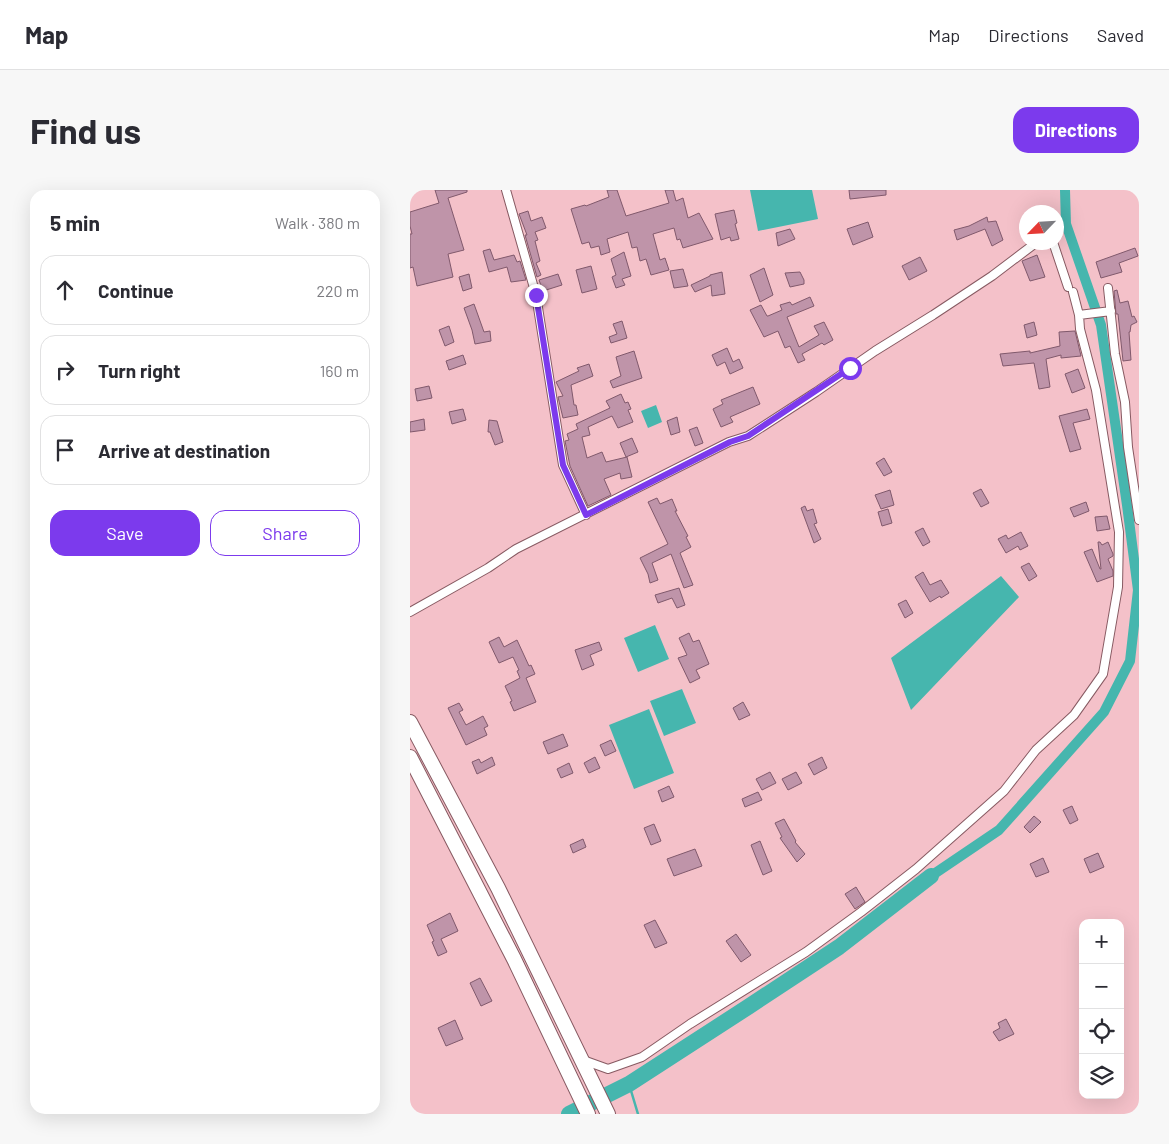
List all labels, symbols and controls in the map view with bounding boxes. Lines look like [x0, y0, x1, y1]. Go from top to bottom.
text: Map [25, 20, 68, 49]
text: Map [928, 24, 960, 46]
text: Directions [988, 24, 1069, 46]
text: Saved [1097, 24, 1144, 46]
button: Directions [1013, 107, 1139, 153]
text: Find us [30, 109, 141, 151]
north arrow [1019, 205, 1064, 250]
text: 5 min [50, 210, 100, 235]
text: Walk · 380 m [275, 213, 360, 232]
icon: ahead [51, 276, 79, 304]
text: Continue [98, 279, 174, 302]
text: 220 m [316, 281, 359, 300]
route end [525, 284, 548, 307]
icon: right [51, 356, 79, 384]
route start [839, 357, 862, 380]
text: Turn right [98, 359, 180, 382]
text: 160 m [320, 361, 359, 380]
icon: arrive [51, 436, 79, 464]
text: Arrive at destination [98, 439, 270, 462]
button: Save [50, 510, 200, 556]
button: Share [210, 510, 360, 556]
map controls [1079, 919, 1124, 1099]
button: + [1079, 919, 1124, 964]
button: − [1079, 964, 1124, 1009]
button: locate [1079, 1009, 1124, 1054]
button: layers [1079, 1054, 1124, 1099]

